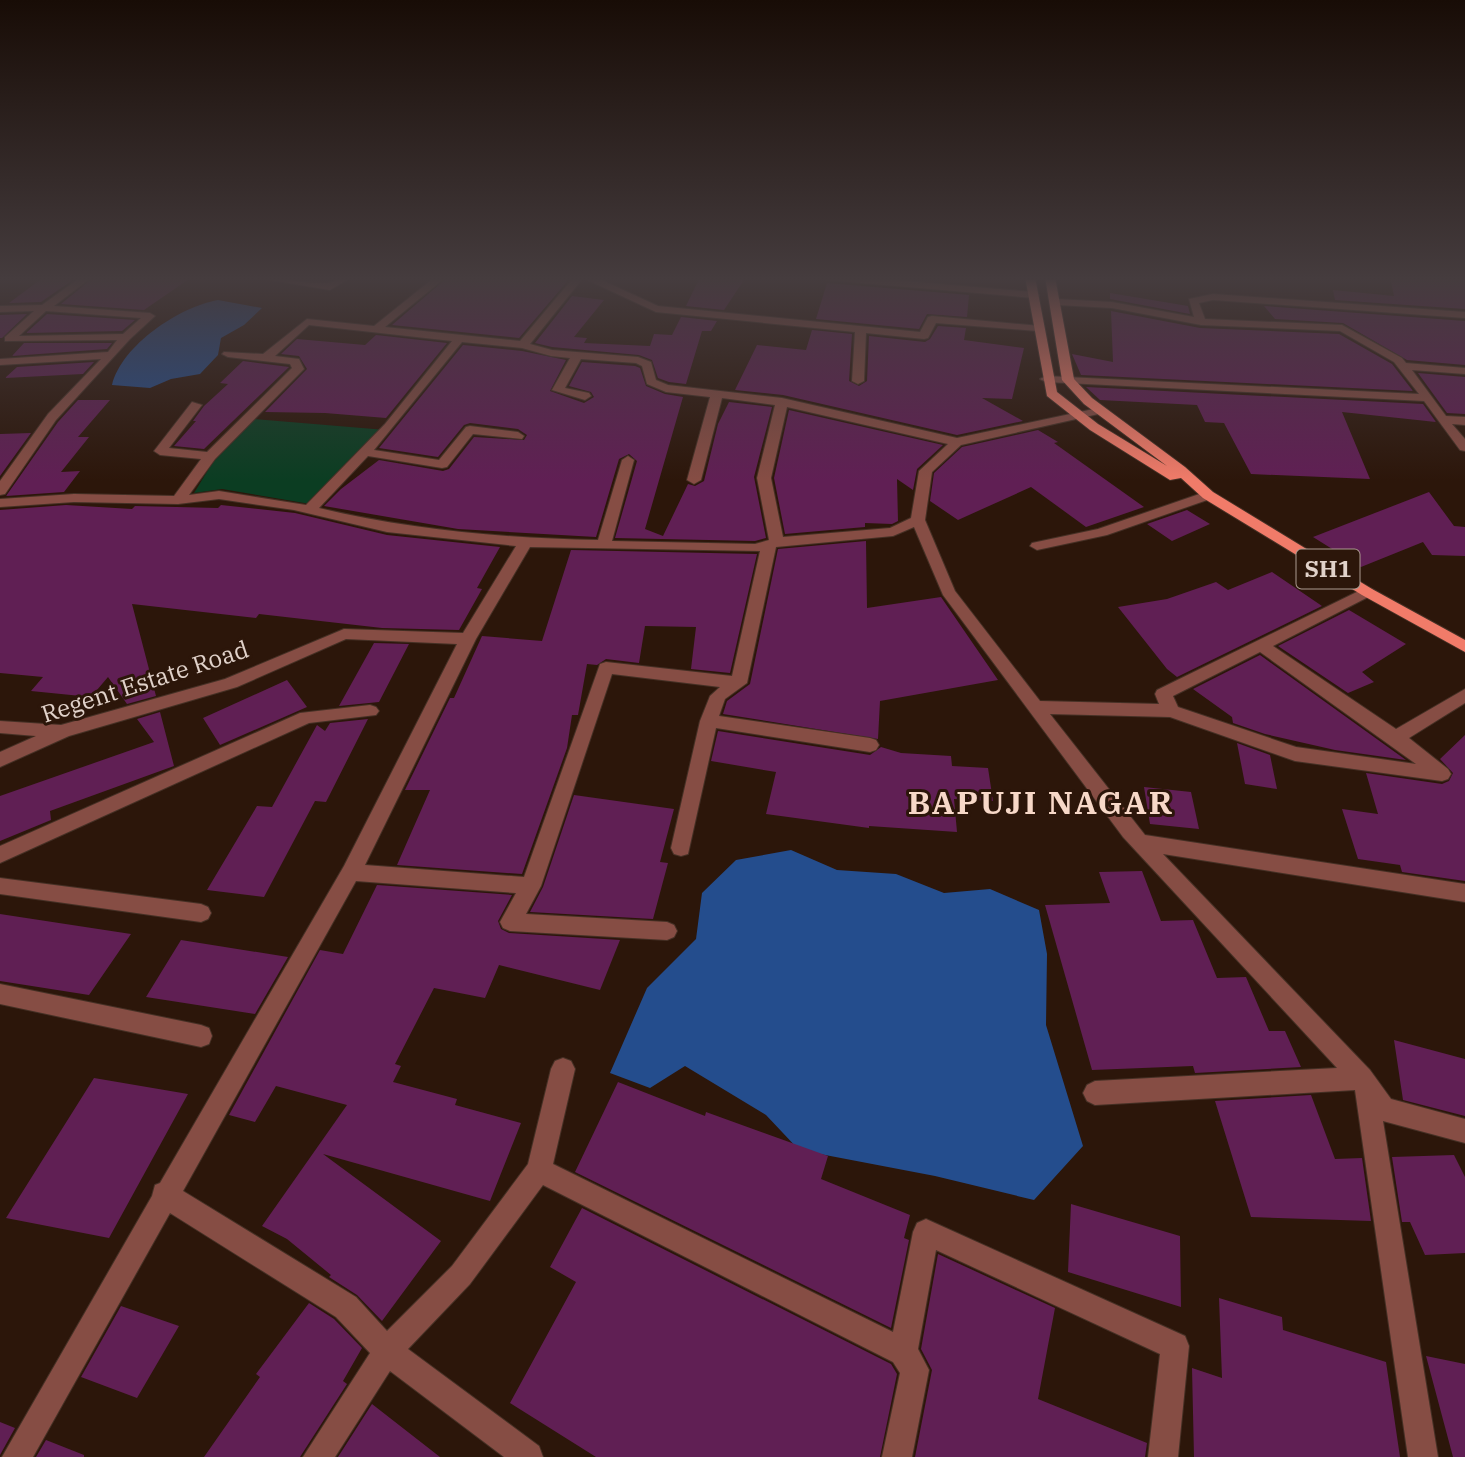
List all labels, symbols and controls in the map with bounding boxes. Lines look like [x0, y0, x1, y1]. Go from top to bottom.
road number: SH1 [1296, 550, 1360, 589]
street label: Regent Estate Road [37, 632, 252, 730]
district label: BAPUJI NAGAR [908, 781, 1174, 823]

